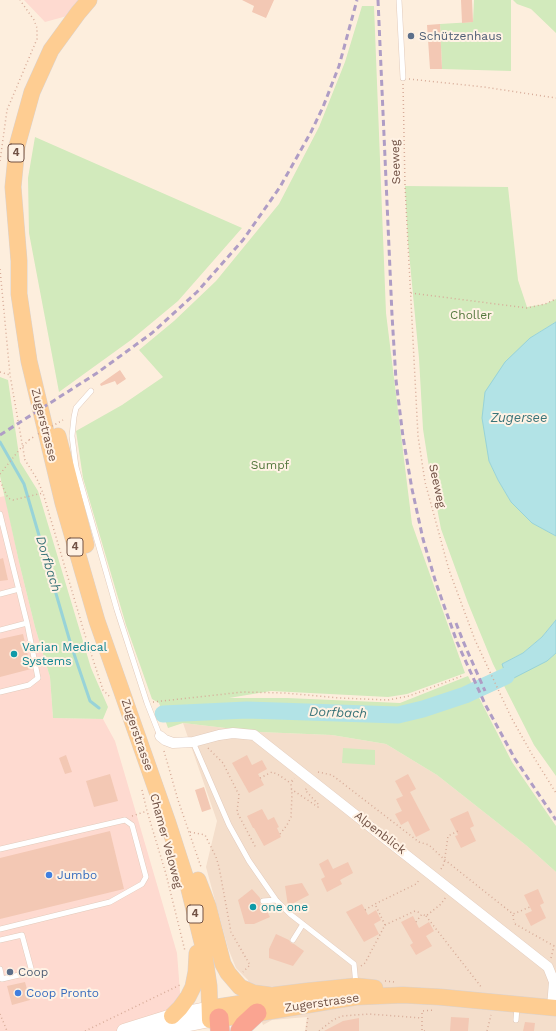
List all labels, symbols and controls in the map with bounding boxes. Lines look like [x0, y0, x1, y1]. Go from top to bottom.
place label: Schützenhaus [419, 29, 502, 43]
marker: Schützenhaus [406, 31, 416, 41]
street label: Seeweg [388, 139, 404, 185]
road number: 4 [8, 144, 24, 162]
park label: Choller [450, 308, 492, 322]
street label: Zugerstrasse [28, 387, 60, 463]
water label: Zugersee [491, 410, 547, 426]
park label: Sumpf [251, 458, 289, 472]
street label: Seeweg [425, 463, 449, 509]
water label: Dorfbach [32, 534, 64, 594]
road number: 4 [67, 538, 83, 556]
place label: Varian Medical Systems [22, 640, 107, 668]
marker: Varian Medical Systems [9, 649, 19, 659]
street label: Zugerstrasse [118, 697, 156, 773]
water label: Dorfbach [309, 704, 367, 722]
street label: Chamer Veloweg [146, 792, 186, 890]
street label: Alpenblick [351, 808, 409, 858]
place label: Jumbo [57, 868, 97, 882]
marker: Jumbo [44, 870, 54, 880]
place label: one one [261, 900, 308, 914]
marker: one one [248, 902, 258, 912]
road number: 4 [187, 905, 203, 923]
place label: Coop [18, 965, 48, 979]
marker: Coop [5, 967, 15, 977]
place label: Coop Pronto [26, 986, 99, 1000]
marker: Coop Pronto [13, 988, 23, 998]
street label: Zugerstrasse [284, 991, 360, 1015]

